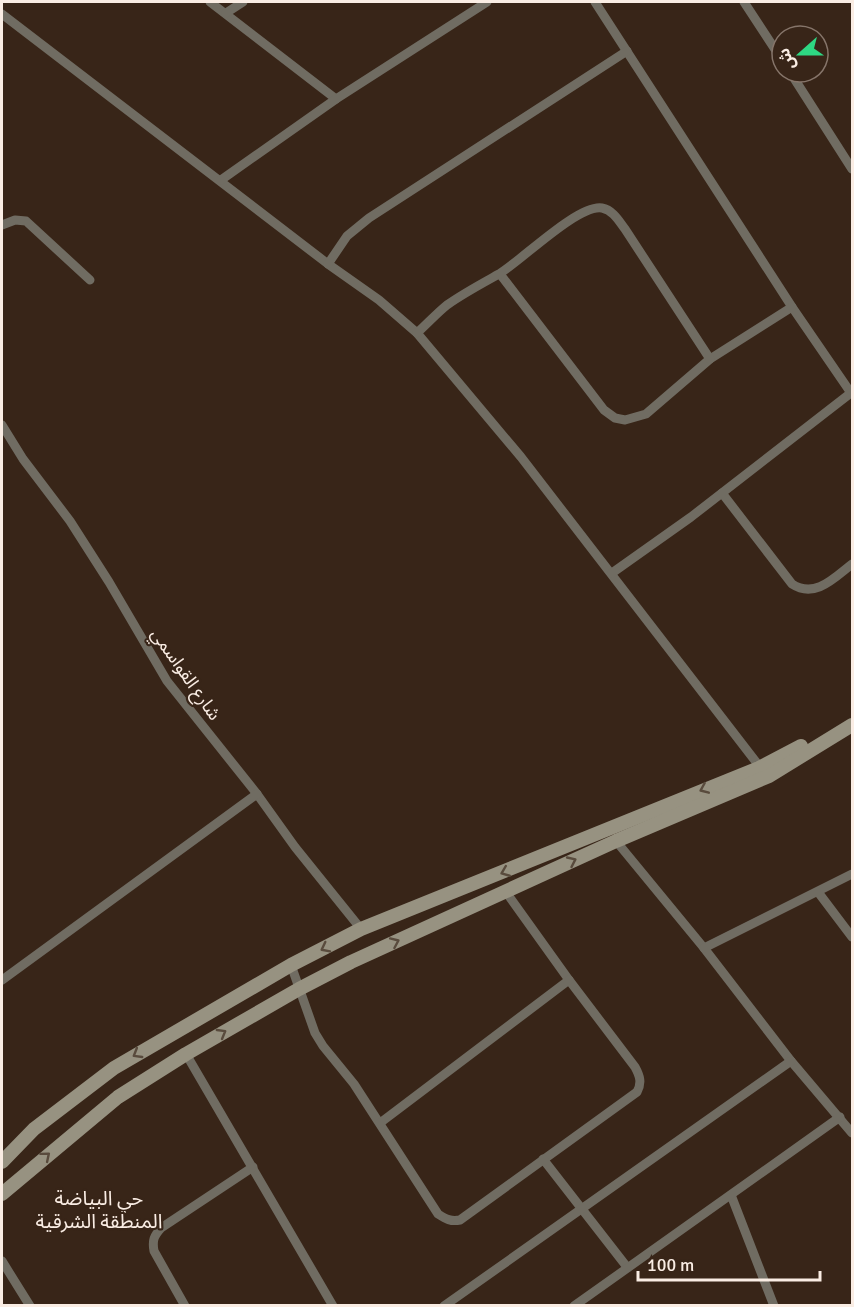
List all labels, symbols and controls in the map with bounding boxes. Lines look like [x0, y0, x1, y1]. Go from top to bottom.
north arrow [770, 24, 830, 84]
text: ش [774, 45, 800, 73]
street label: شارع القواسمي [144, 624, 226, 726]
one-way arrow [700, 782, 711, 794]
one-way arrow [566, 857, 577, 869]
one-way arrow [500, 865, 511, 877]
one-way arrow [388, 937, 399, 949]
one-way arrow [321, 940, 332, 952]
one-way arrow [216, 1029, 227, 1040]
one-way arrow [133, 1047, 143, 1058]
one-way arrow [39, 1153, 50, 1164]
district label: حي البياضة المنطقة الشرقية [36, 1186, 163, 1234]
scale bar [638, 1244, 820, 1282]
text: 100 m [647, 1254, 694, 1276]

